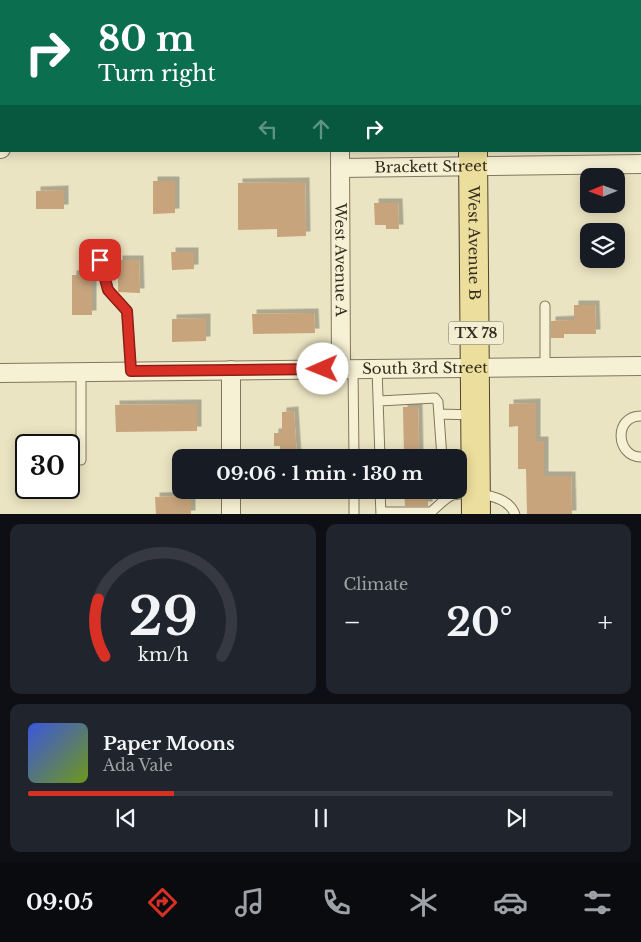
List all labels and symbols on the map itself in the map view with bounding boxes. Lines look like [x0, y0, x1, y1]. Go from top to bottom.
street label: Brackett Street [374, 156, 488, 177]
north arrow [580, 168, 625, 212]
street label: West Avenue B [464, 185, 484, 300]
street label: West Avenue A [331, 202, 351, 317]
pin [79, 239, 121, 281]
road number: TX 78 [448, 322, 504, 344]
position arrow [296, 342, 348, 394]
street label: South 3rd Street [362, 358, 488, 378]
speed limit sign: 30 [15, 434, 80, 499]

